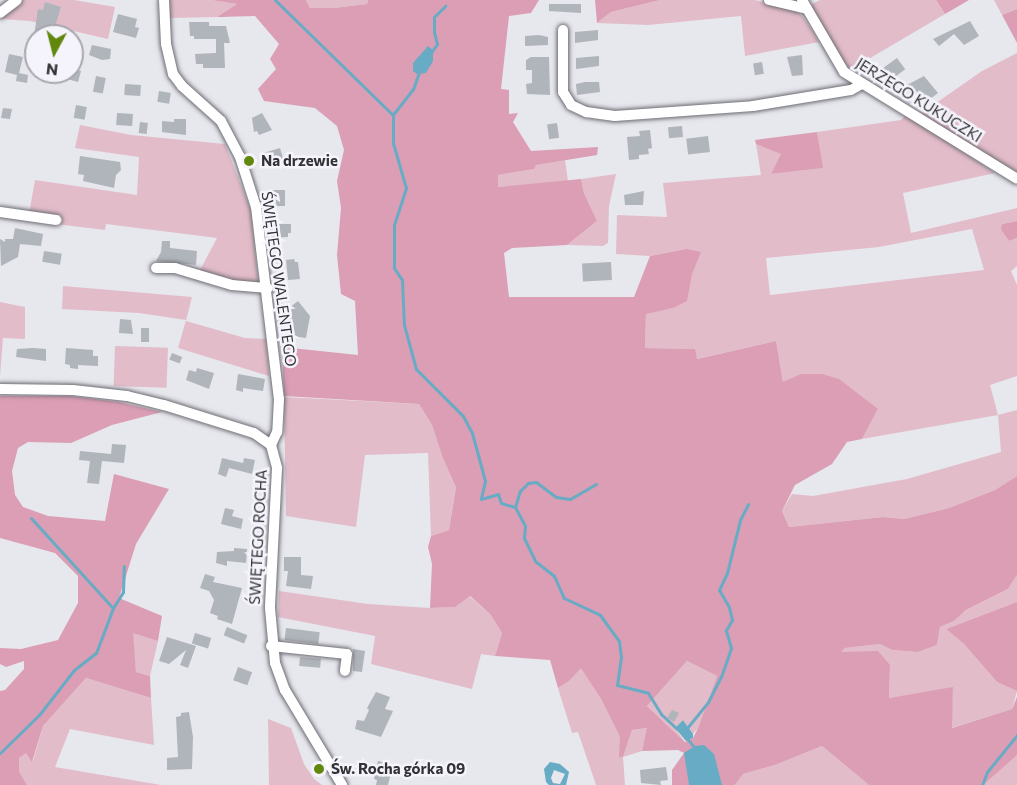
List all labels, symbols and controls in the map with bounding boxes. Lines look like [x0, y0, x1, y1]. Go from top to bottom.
north arrow [24, 24, 84, 84]
street label: JERZEGO KUKUCZKI [853, 54, 985, 146]
text: N [45, 60, 59, 81]
place label: Na drzewie [261, 152, 338, 170]
marker: Na drzewie [242, 154, 256, 168]
street label: ŚWIĘTEGO WALENTEGO [258, 190, 300, 368]
street label: ŚWIĘTEGO ROCHA [245, 469, 271, 605]
place label: Św. Rocha górka 09 [331, 760, 465, 778]
marker: Św. Rocha górka 09 [312, 762, 326, 776]

